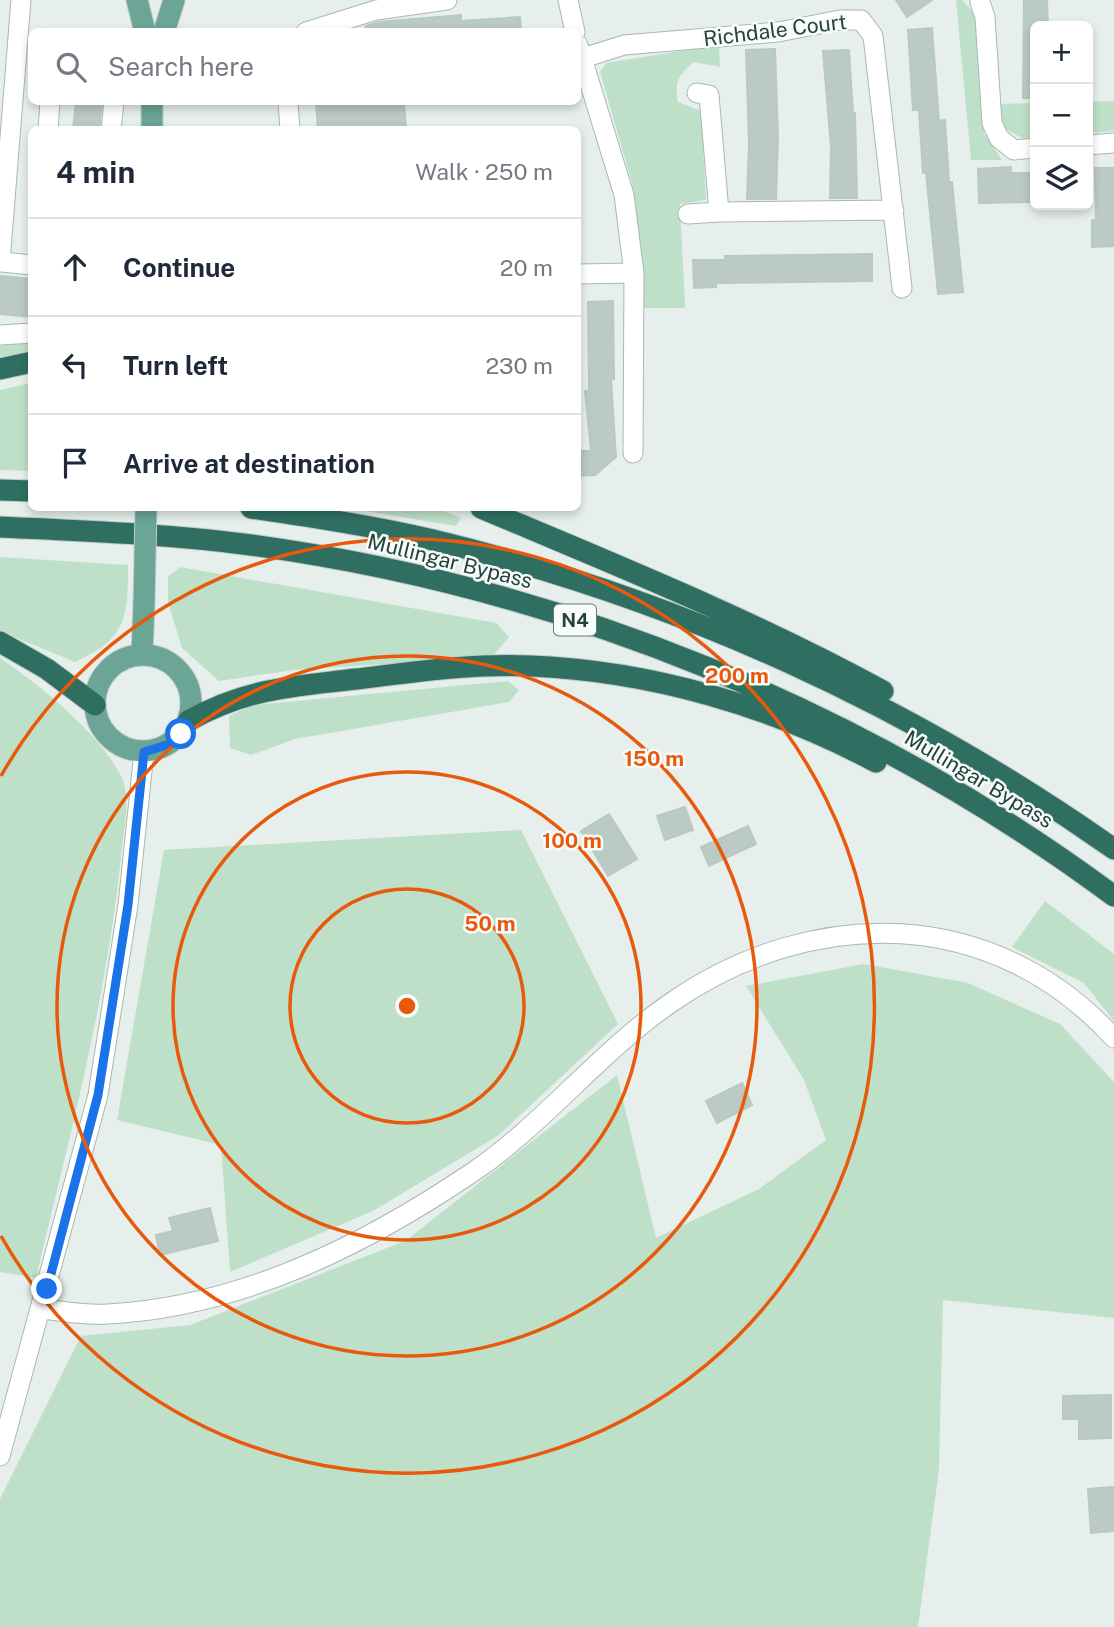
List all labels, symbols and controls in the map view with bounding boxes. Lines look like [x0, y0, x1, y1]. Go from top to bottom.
street label: Richdale Court [702, 9, 848, 51]
map controls [1030, 21, 1093, 210]
button: + [1030, 21, 1093, 84]
search box [28, 28, 581, 105]
icon: search [52, 48, 90, 86]
text: Search here [108, 51, 254, 82]
button: − [1030, 84, 1093, 147]
button: layers [1030, 147, 1093, 210]
text: 4 min [56, 154, 135, 190]
text: Walk · 250 m [415, 158, 553, 185]
icon: ahead [56, 248, 94, 286]
text: Continue [123, 252, 235, 283]
text: 20 m [500, 254, 553, 281]
icon: left [56, 346, 94, 384]
text: Turn left [123, 350, 228, 381]
text: 230 m [485, 352, 553, 379]
icon: arrive [56, 444, 94, 482]
text: Arrive at destination [123, 448, 375, 479]
street label: Mullingar Bypass [365, 528, 535, 594]
road number: N4 [554, 604, 596, 636]
text: 200 m [705, 663, 769, 688]
route start [165, 718, 196, 749]
street label: Mullingar Bypass [900, 725, 1058, 833]
text: 150 m [624, 746, 684, 771]
text: 100 m [542, 828, 602, 853]
text: 50 m [464, 911, 516, 936]
centre of rings [395, 994, 419, 1018]
route end [31, 1273, 62, 1304]

